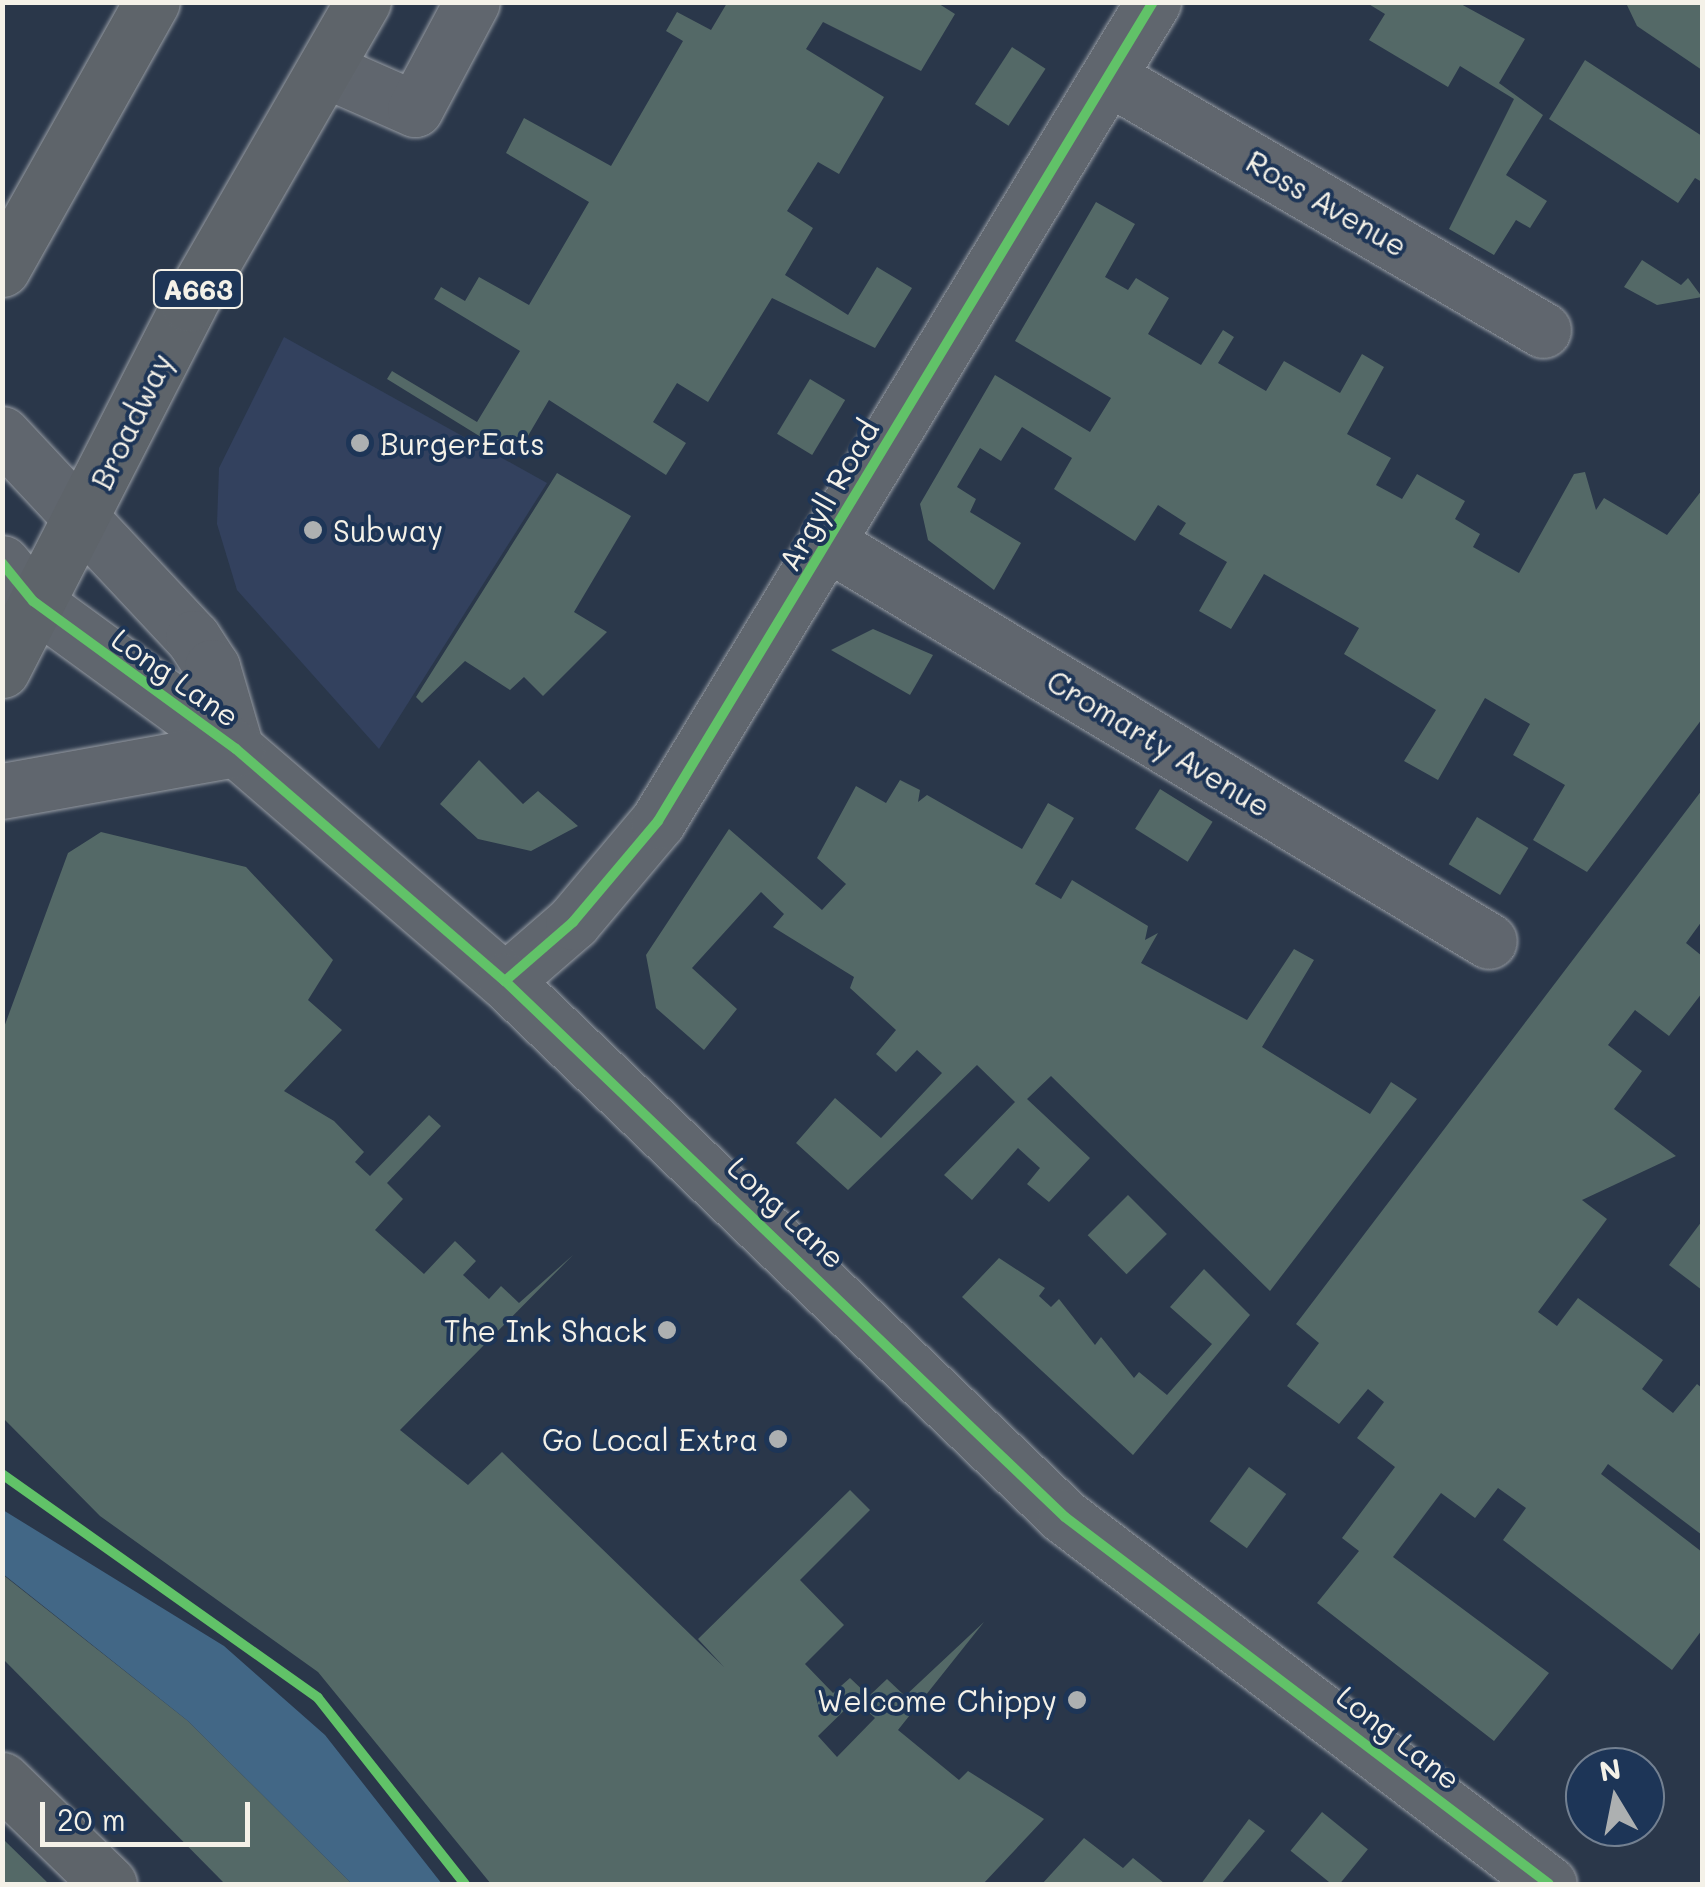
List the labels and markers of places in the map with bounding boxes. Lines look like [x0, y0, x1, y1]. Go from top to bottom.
place label: BurgerEats [380, 425, 545, 461]
marker: BurgerEats [349, 432, 371, 454]
place label: Subway [333, 512, 443, 548]
marker: Subway [302, 519, 324, 541]
place label: The Ink Shack [444, 1312, 647, 1348]
marker: The Ink Shack [656, 1319, 678, 1341]
place label: Go Local Extra [542, 1421, 758, 1457]
marker: Go Local Extra [767, 1428, 789, 1450]
place label: Welcome Chippy [817, 1682, 1057, 1718]
marker: Welcome Chippy [1066, 1689, 1088, 1711]

